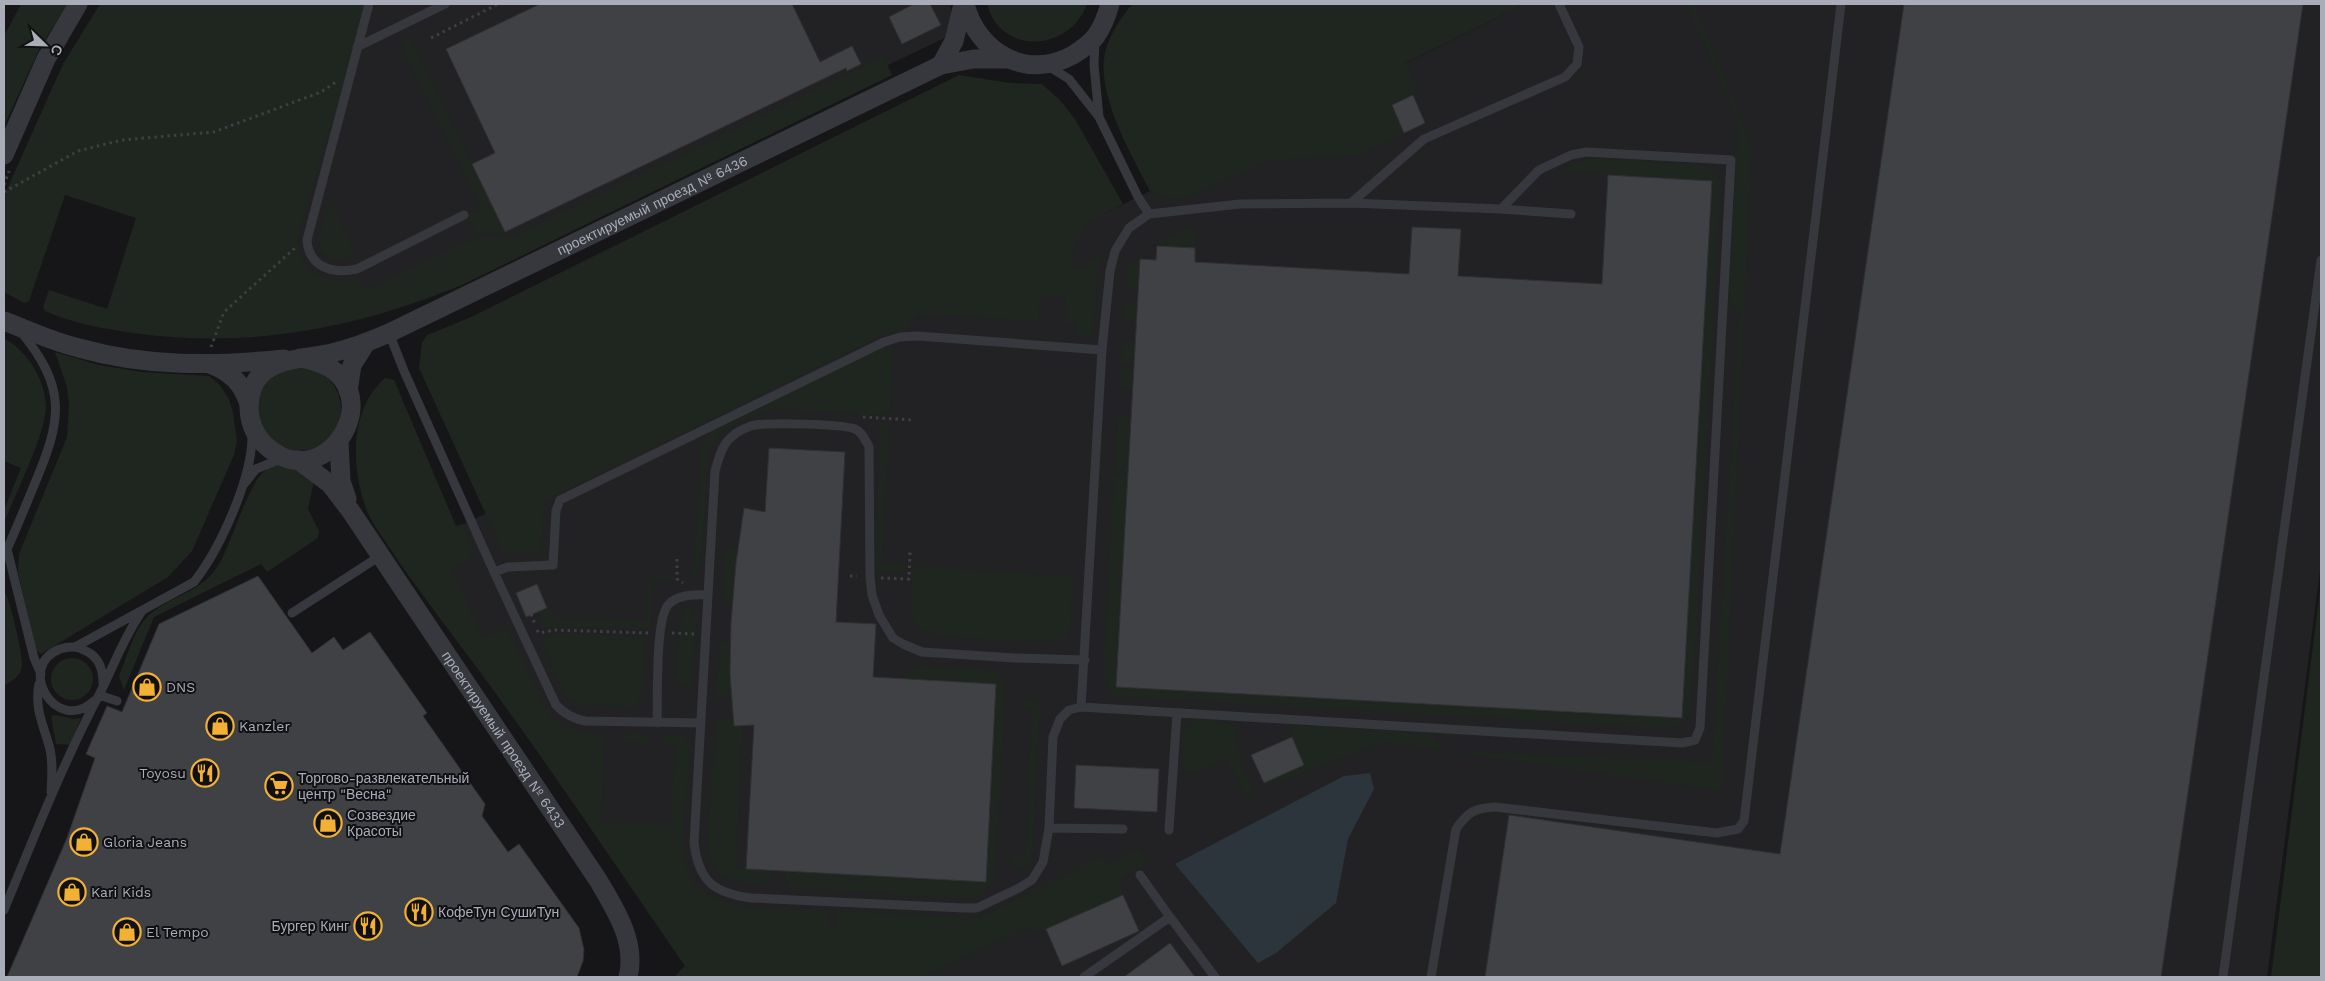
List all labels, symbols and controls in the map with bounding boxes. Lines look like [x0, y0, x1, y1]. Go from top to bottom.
north arrow [20, 20, 70, 70]
text: С [48, 42, 66, 58]
street label: проектируемый проезд № 6436 [554, 152, 750, 258]
street label: проектируемый проезд № 6433 [439, 648, 569, 831]
shop icon: DNS [132, 672, 162, 702]
place label: DNS [166, 679, 195, 695]
shop icon: Kanzler [205, 711, 235, 741]
place label: Kanzler [239, 718, 290, 734]
restaurant icon: Toyosu [190, 758, 220, 788]
place label: Toyosu [139, 765, 186, 781]
place label: Торгово-развлекательный центр "Весна" [298, 770, 469, 802]
supermarket icon: Торгово-развлекательный центр "Весна" [264, 771, 294, 801]
place label: Созвездие Красоты [347, 807, 416, 839]
shop icon: Созвездие Красоты [313, 808, 343, 838]
shop icon: Gloria Jeans [69, 827, 99, 857]
place label: Gloria Jeans [103, 834, 187, 850]
shop icon: Kari Kids [57, 877, 87, 907]
place label: Kari Kids [91, 884, 151, 900]
restaurant icon: КофеТун СушиТун [404, 897, 434, 927]
place label: КофеТун СушиТун [438, 904, 559, 920]
restaurant icon: Бургер Кинг [353, 911, 383, 941]
shop icon: El Tempo [112, 917, 142, 947]
place label: Бургер Кинг [272, 918, 349, 934]
place label: El Tempo [146, 924, 209, 940]

